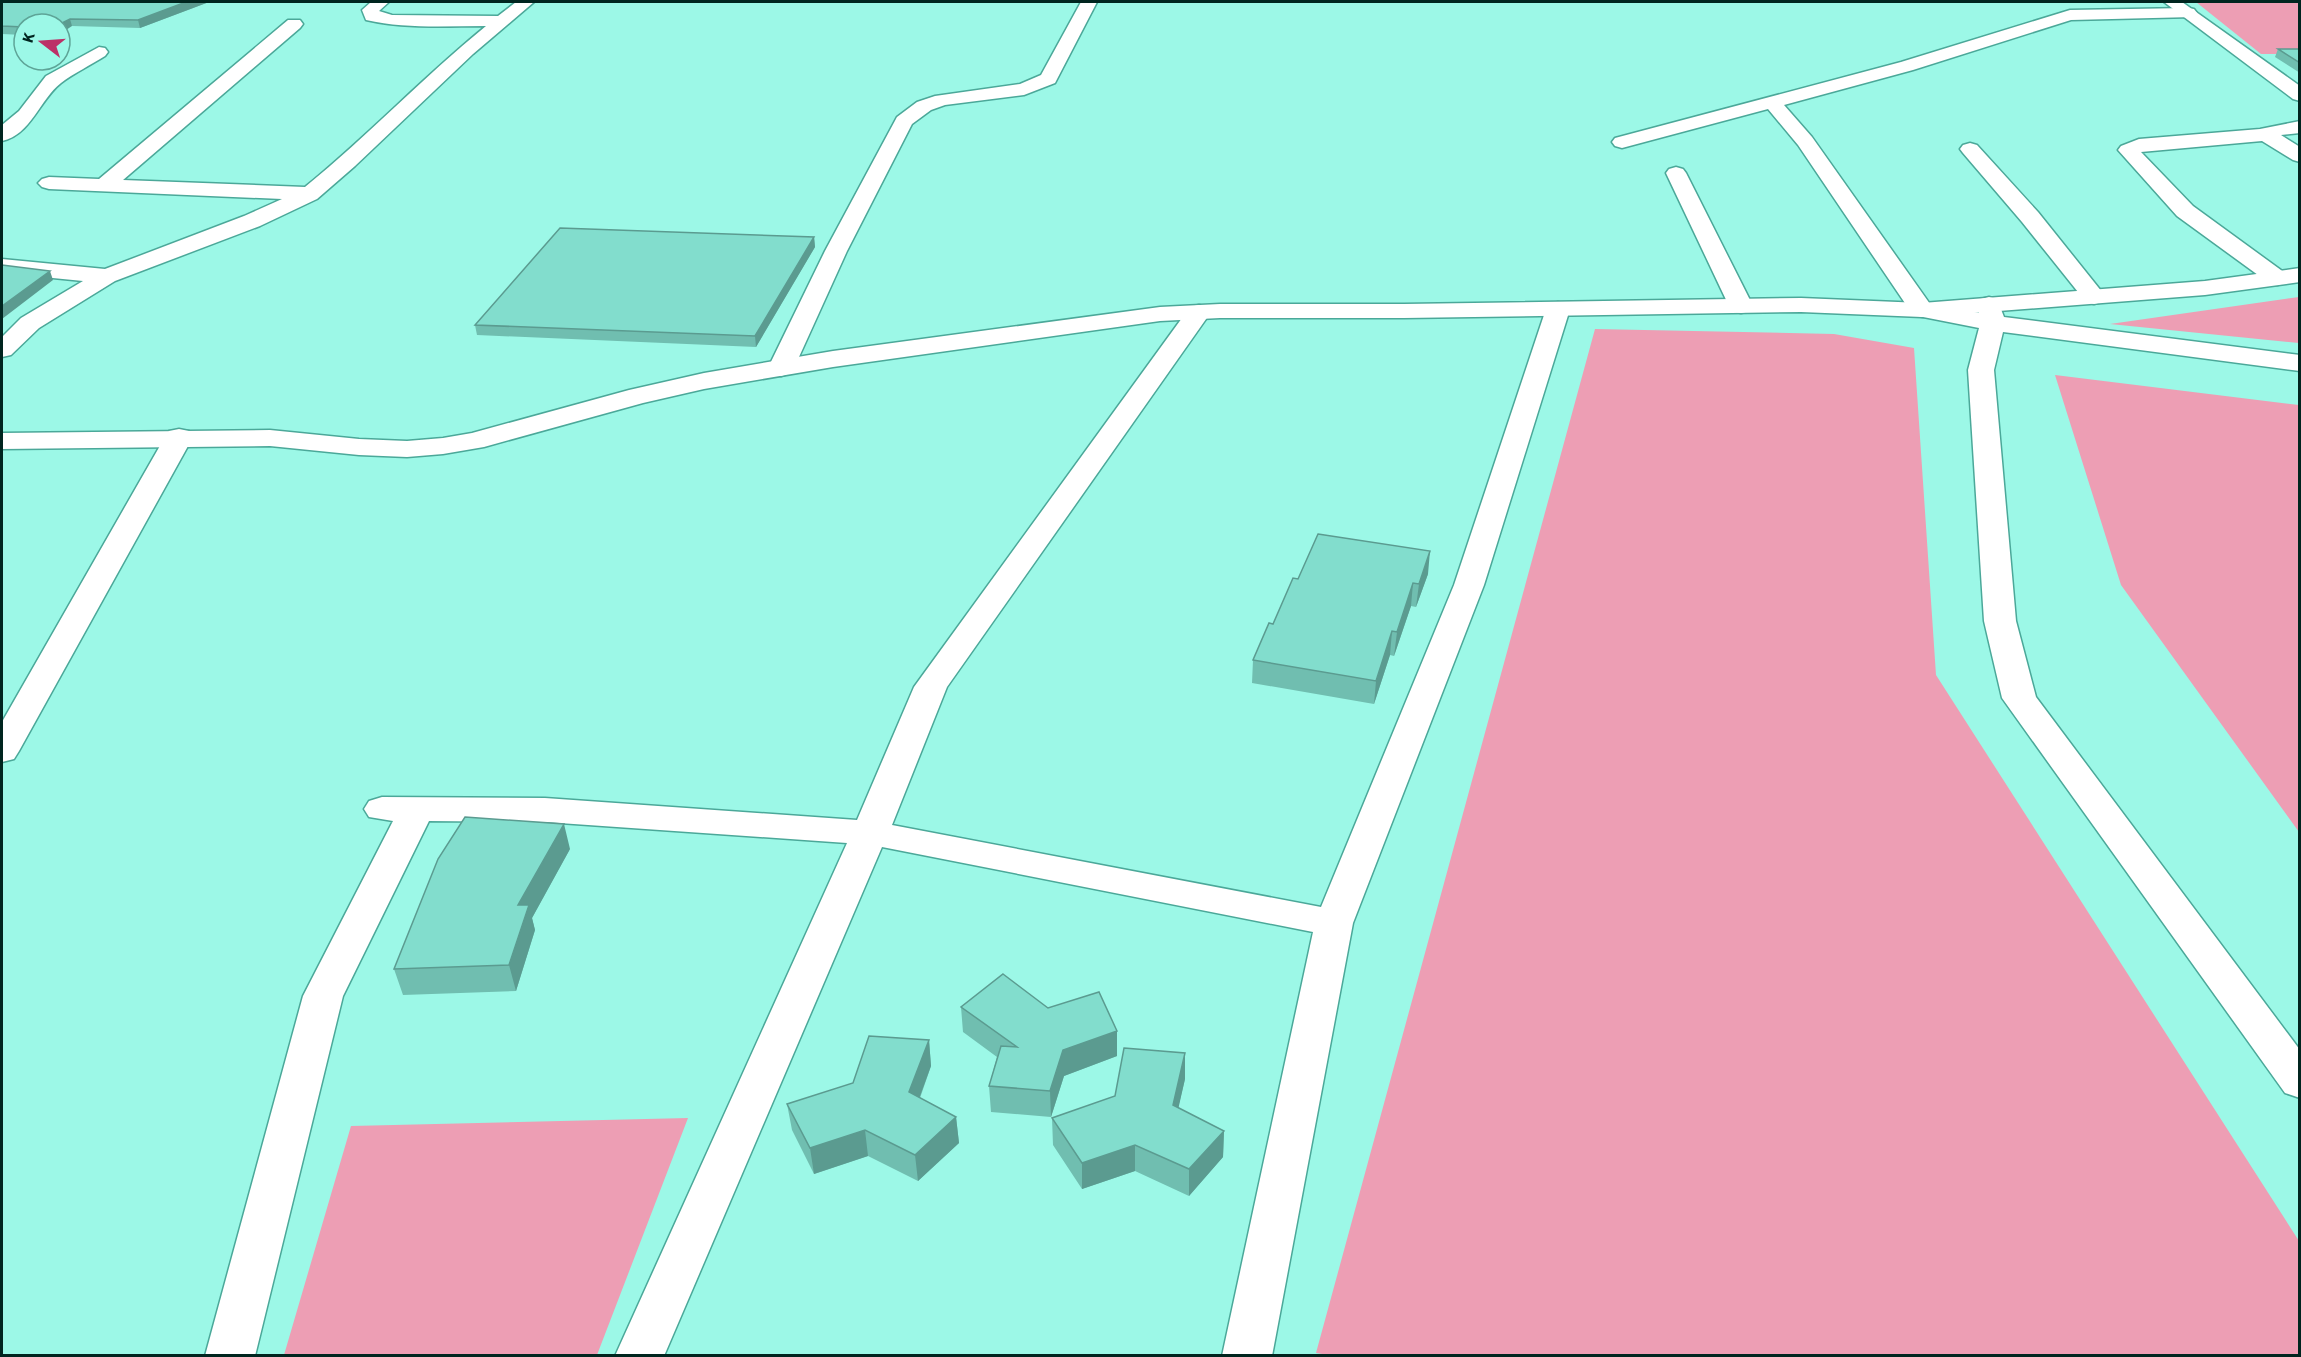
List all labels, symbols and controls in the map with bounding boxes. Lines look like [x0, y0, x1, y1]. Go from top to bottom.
north arrow [12, 12, 72, 72]
text: K [17, 30, 41, 46]

